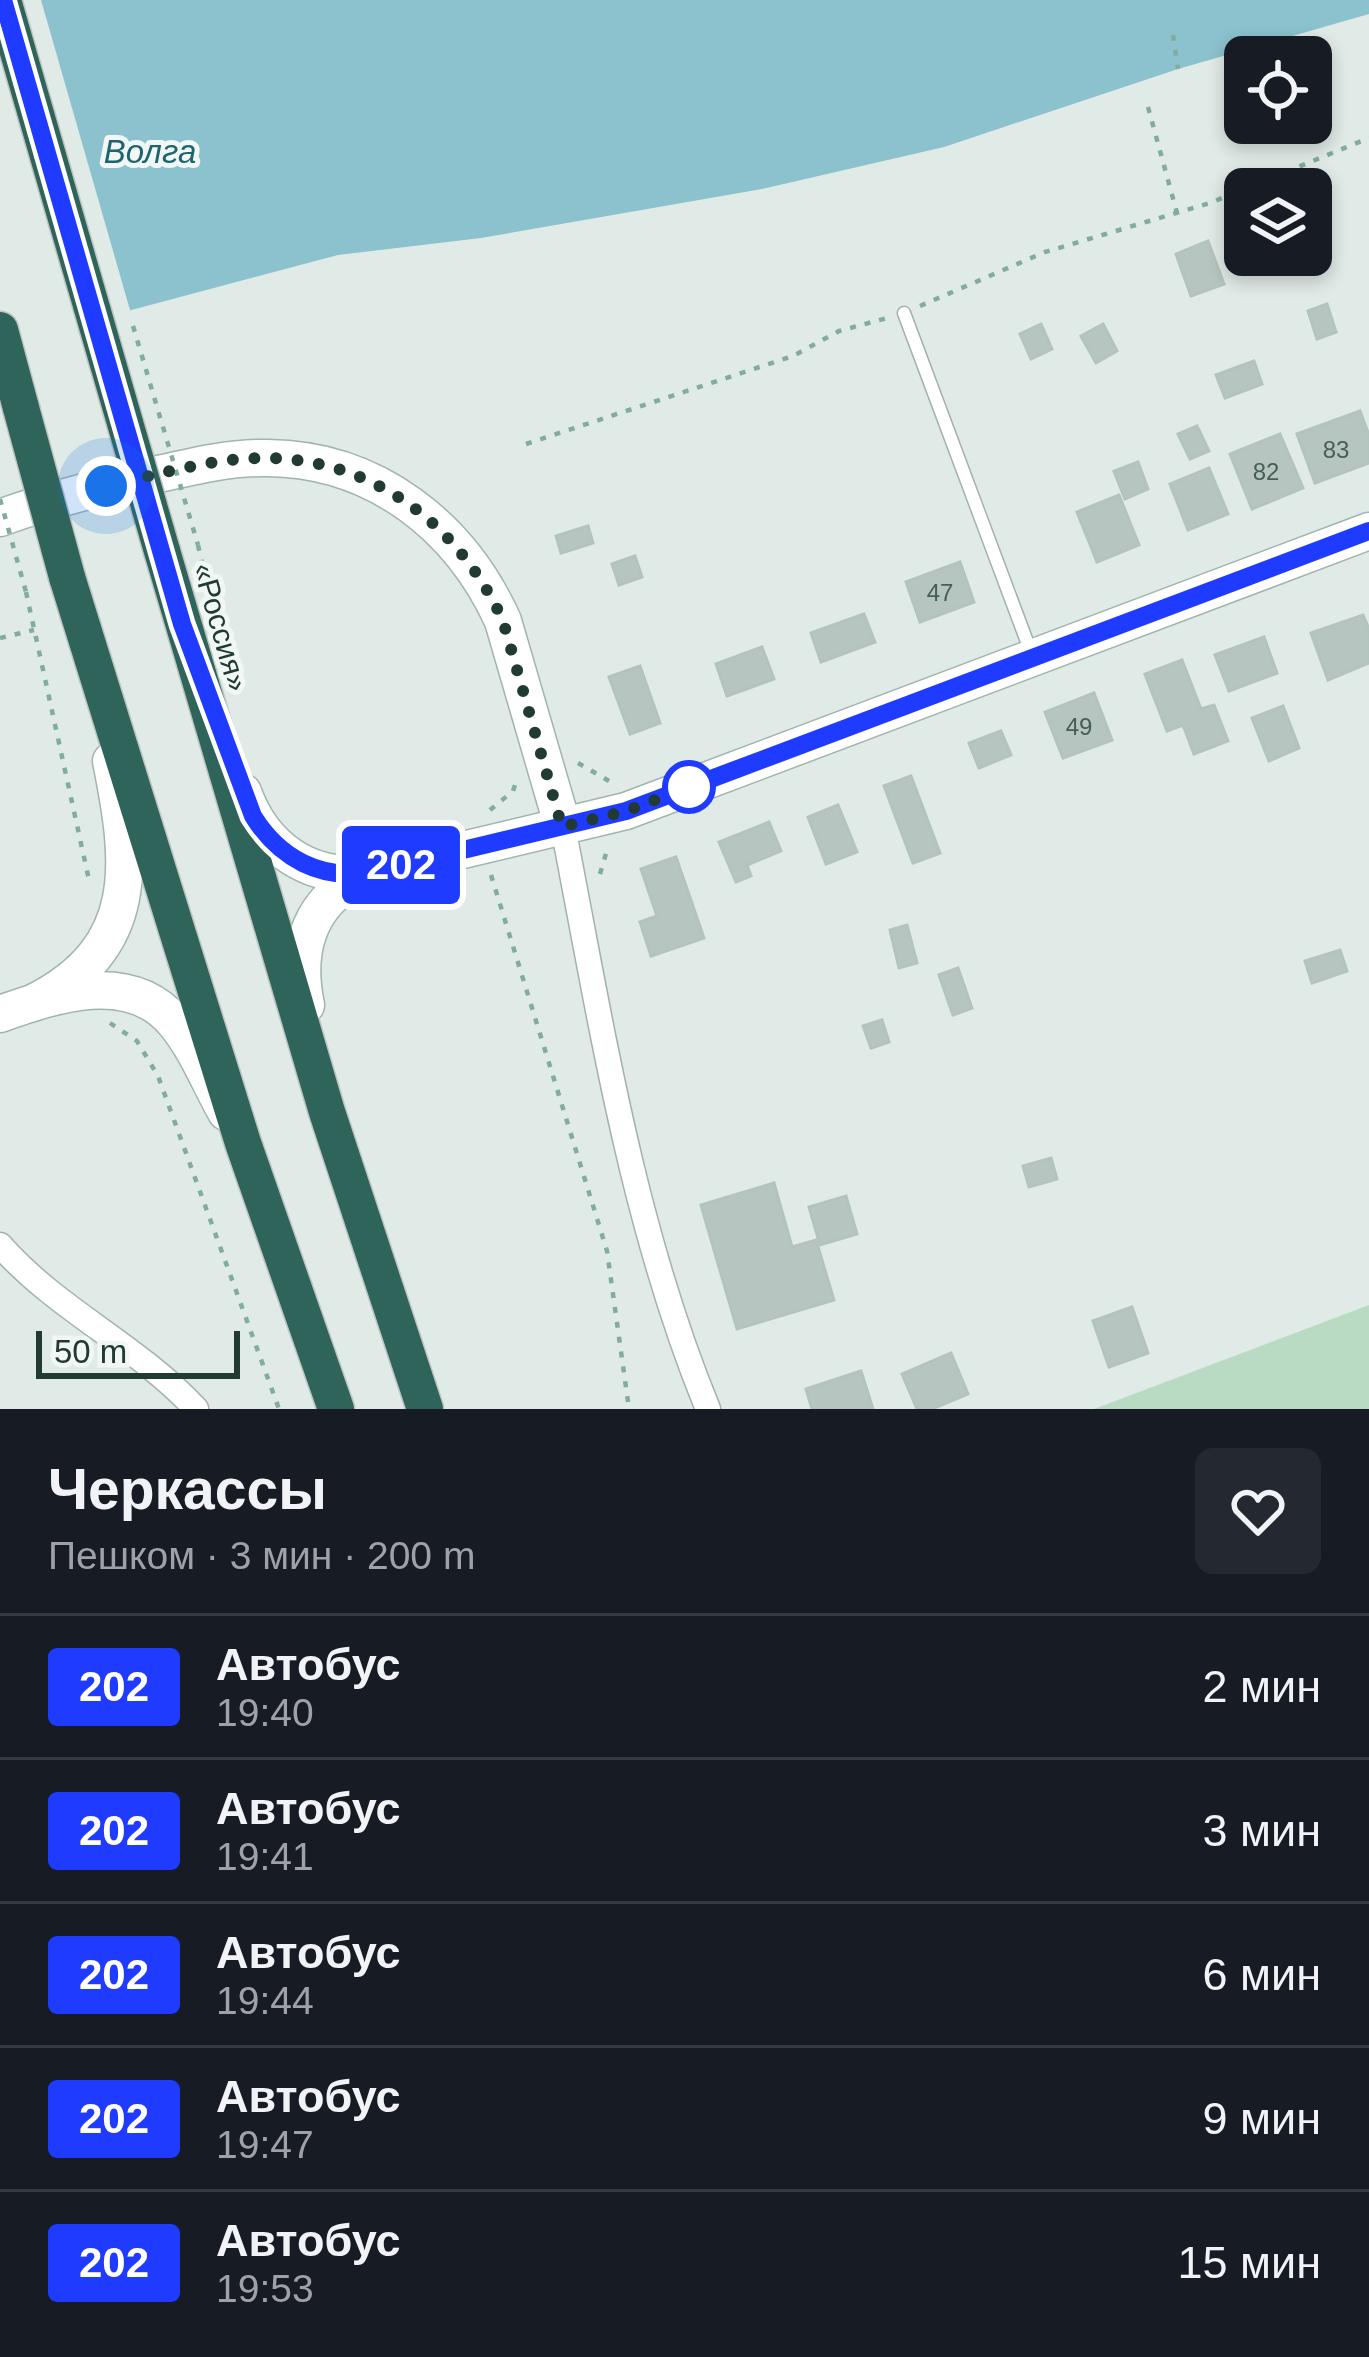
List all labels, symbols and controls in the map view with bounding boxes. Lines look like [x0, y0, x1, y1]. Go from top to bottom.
map controls [1224, 36, 1332, 276]
button: locate [1224, 36, 1332, 144]
water label: Волга [104, 133, 196, 170]
button: layers [1224, 168, 1332, 276]
house number: 83 [1323, 436, 1349, 463]
your location [76, 456, 136, 516]
house number: 82 [1253, 458, 1279, 485]
street label: «Россия» [187, 559, 255, 695]
house number: 47 [927, 579, 953, 606]
house number: 49 [1066, 713, 1092, 740]
unlabelled marker [664, 762, 714, 812]
line badge: 202 [332, 826, 470, 904]
text: 202 [366, 841, 436, 888]
scale bar [36, 1325, 240, 1378]
text: 50 m [54, 1333, 127, 1370]
button: heart [1195, 1448, 1321, 1574]
text: Черкассы [48, 1457, 327, 1521]
text: Пешком · 3 мин · 200 m [48, 1534, 475, 1577]
text: Автобус [216, 1639, 401, 1690]
text: 2 мин [1203, 1661, 1321, 1712]
text: 202 [79, 1663, 149, 1710]
text: 19:40 [216, 1691, 314, 1734]
text: Автобус [216, 1783, 401, 1834]
text: 3 мин [1203, 1805, 1321, 1856]
text: 202 [79, 1807, 149, 1854]
text: 19:41 [216, 1835, 314, 1878]
text: Автобус [216, 1927, 401, 1978]
text: 6 мин [1203, 1949, 1321, 2000]
text: 202 [79, 1951, 149, 1998]
text: 19:44 [216, 1979, 314, 2022]
text: Автобус [216, 2071, 401, 2122]
text: 9 мин [1203, 2093, 1321, 2144]
text: 202 [79, 2095, 149, 2142]
text: 19:47 [216, 2123, 314, 2166]
text: Автобус [216, 2215, 401, 2266]
text: 15 мин [1178, 2237, 1321, 2288]
text: 202 [79, 2239, 149, 2286]
text: 19:53 [216, 2267, 314, 2310]

